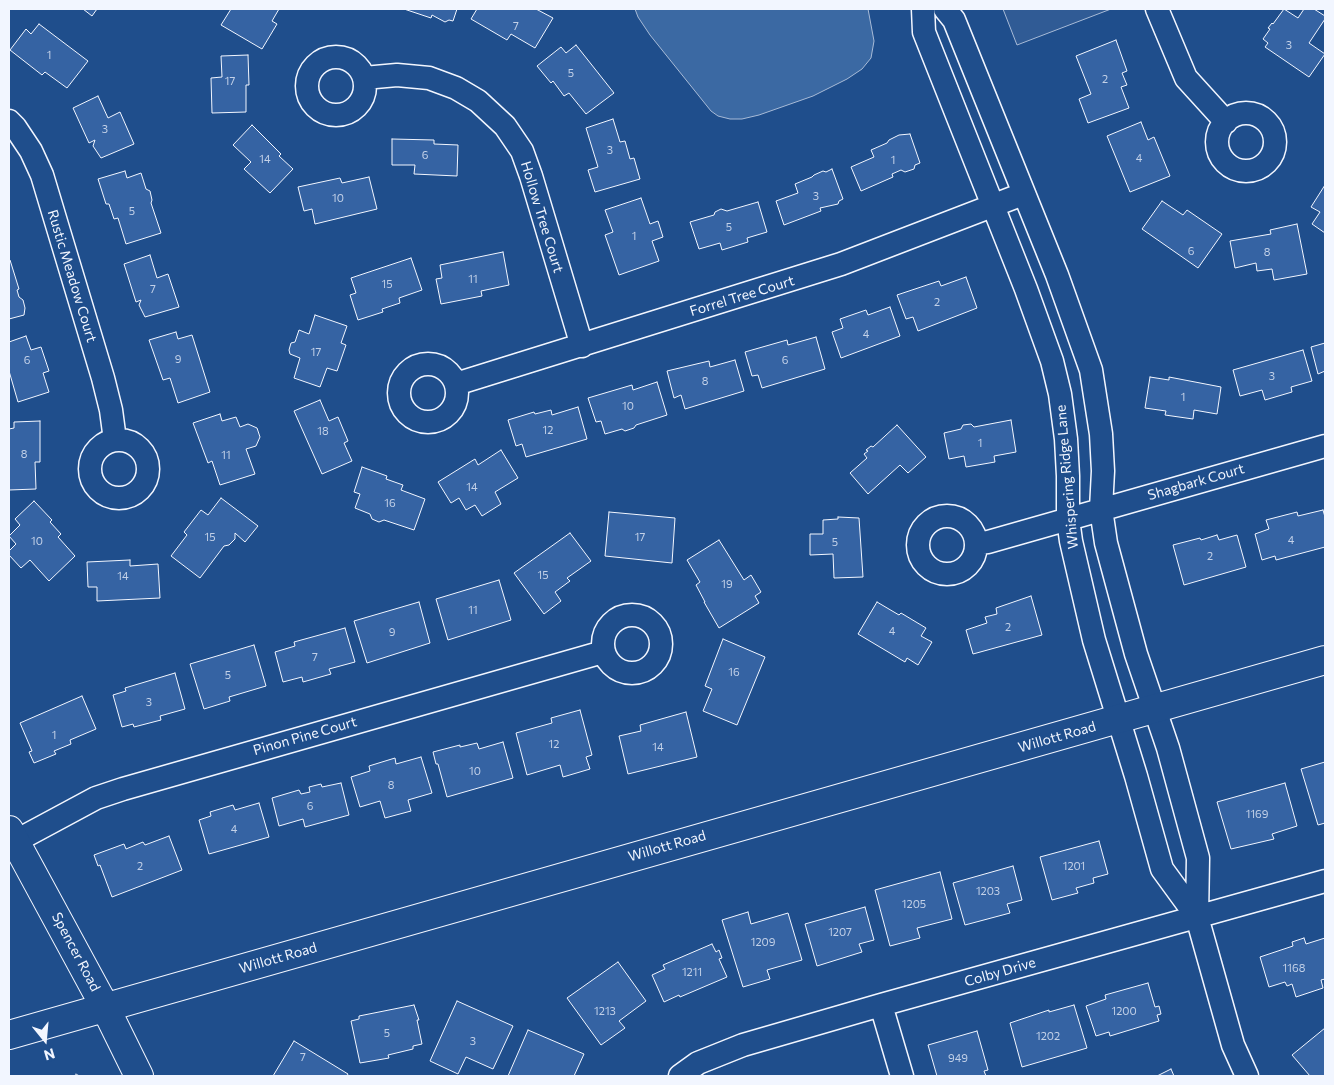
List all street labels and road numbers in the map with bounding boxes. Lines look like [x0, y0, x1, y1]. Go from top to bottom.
street label: Hollow Tree Court [517, 159, 567, 275]
street label: Rustic Meadow Court [44, 208, 100, 344]
street label: Forrel Tree Court [688, 272, 796, 320]
street label: Whispering Ridge Lane [1052, 404, 1082, 550]
street label: Shagbark Court [1146, 460, 1246, 504]
street label: Pinon Pine Court [251, 713, 359, 759]
street label: Willott Road [1016, 718, 1098, 756]
street label: Willott Road [626, 827, 708, 865]
street label: Spencer Road [48, 910, 104, 994]
street label: Willott Road [237, 939, 319, 977]
street label: Colby Drive [962, 954, 1038, 990]

